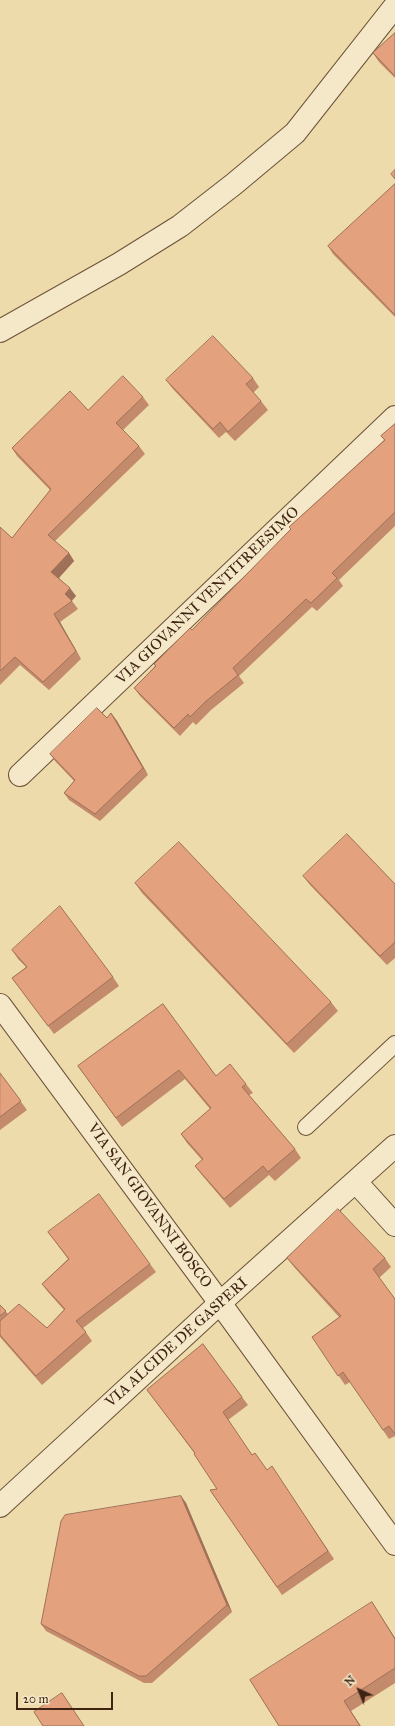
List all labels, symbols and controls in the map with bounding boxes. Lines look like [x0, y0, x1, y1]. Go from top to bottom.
street label: VIA GIOVANNI VENTITREESIMO [113, 503, 303, 689]
street label: VIA SAN GIOVANNI BOSCO [83, 1120, 215, 1292]
street label: VIA ALCIDE DE GASPERI [102, 1274, 252, 1412]
north arrow [339, 1670, 379, 1710]
text: N [342, 1673, 358, 1689]
scale bar [18, 1684, 115, 1710]
text: 20 m [23, 1692, 49, 1706]

